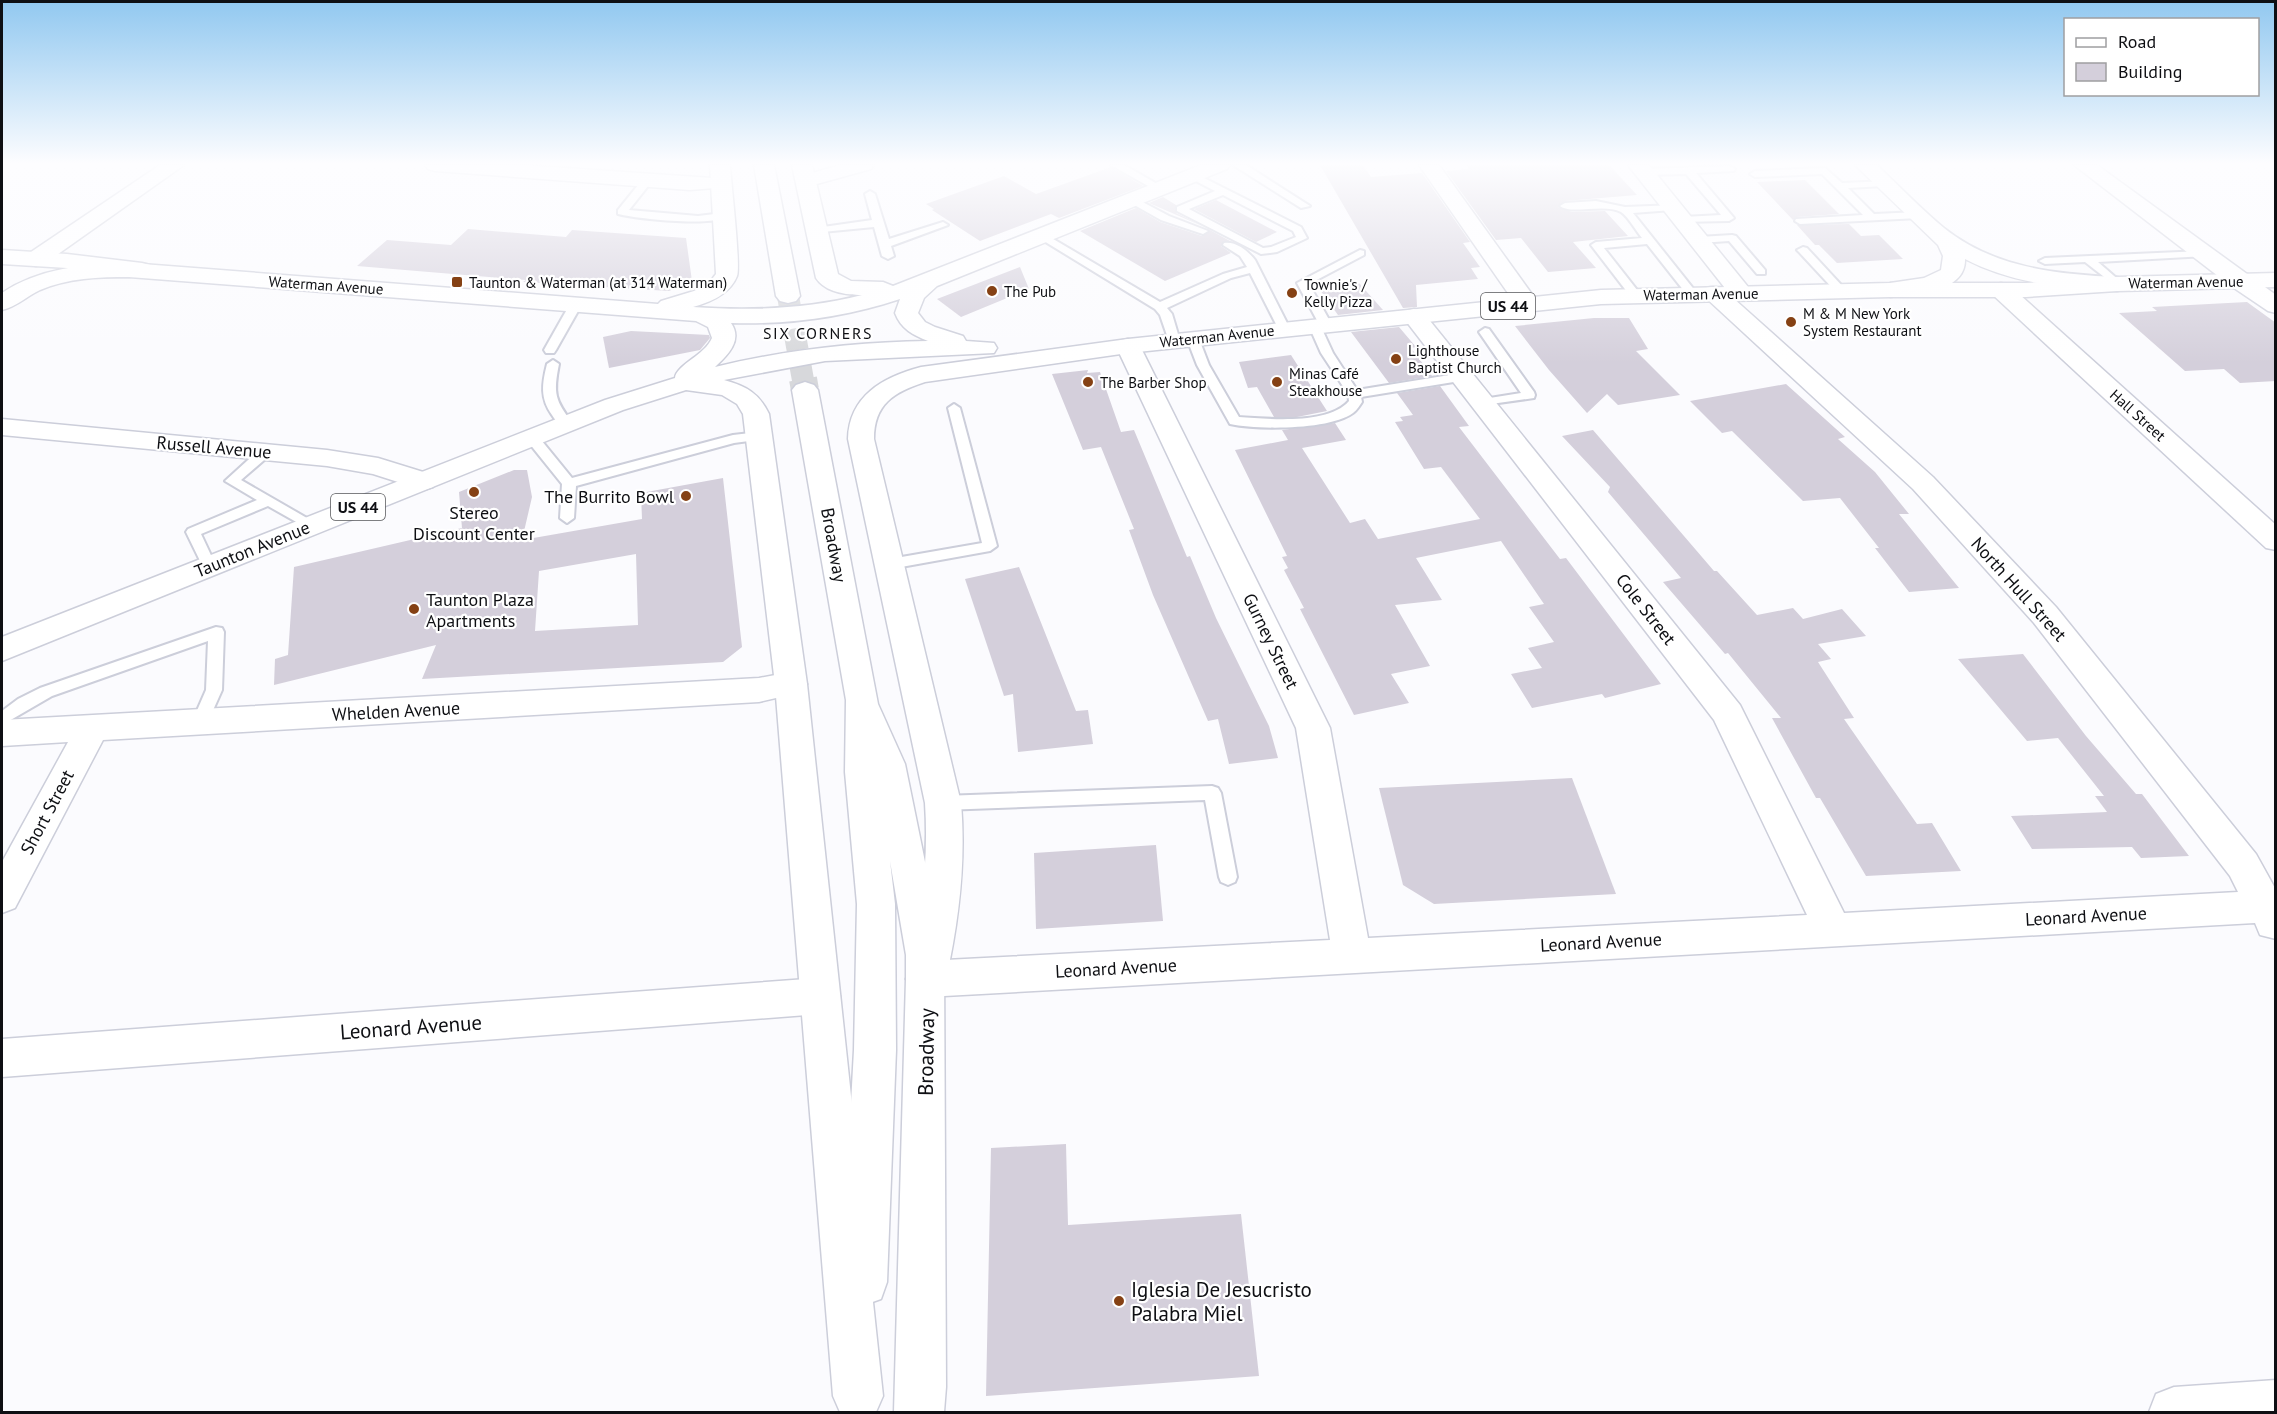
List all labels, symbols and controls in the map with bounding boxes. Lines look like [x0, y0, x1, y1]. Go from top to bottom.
legend [2064, 18, 2259, 96]
text: Road [2118, 30, 2156, 53]
text: Building [2118, 60, 2182, 83]
street label: Waterman Avenue [2128, 271, 2244, 293]
street label: Waterman Avenue [268, 272, 384, 298]
place label: Taunton & Waterman (at 314 Waterman) [469, 273, 727, 292]
marker: Taunton & Waterman (at 314 Waterman) [450, 275, 464, 289]
place label: Townie's / Kelly Pizza [1304, 275, 1373, 311]
place label: The Pub [1004, 282, 1056, 301]
street label: Waterman Avenue [1643, 283, 1759, 305]
marker: The Pub [985, 284, 999, 298]
marker: Townie's / Kelly Pizza [1285, 286, 1299, 300]
road number: US 44 [1481, 293, 1535, 319]
place label: M & M New York System Restaurant [1803, 304, 1922, 340]
marker: M & M New York System Restaurant [1784, 315, 1798, 329]
street label: Waterman Avenue [1159, 321, 1275, 351]
district label: SIX CORNERS [763, 323, 873, 343]
place label: Lighthouse Baptist Church [1408, 341, 1502, 377]
marker: Lighthouse Baptist Church [1389, 352, 1403, 366]
place label: Minas Café Steakhouse [1289, 364, 1362, 400]
place label: The Barber Shop [1100, 373, 1207, 392]
marker: The Barber Shop [1081, 375, 1095, 389]
marker: Minas Café Steakhouse [1270, 375, 1284, 389]
street label: Hall Street [2106, 385, 2170, 445]
street label: Russell Avenue [155, 431, 273, 463]
marker: Stereo Discount Center [467, 485, 481, 499]
place label: The Burrito Bowl [544, 485, 675, 508]
marker: The Burrito Bowl [679, 489, 693, 503]
road number: US 44 [331, 494, 385, 520]
place label: Stereo Discount Center [413, 501, 535, 545]
street label: Broadway [816, 506, 852, 585]
street label: Taunton Avenue [191, 515, 313, 583]
street label: North Hull Street [1966, 532, 2072, 646]
street label: Cole Street [1611, 569, 1681, 649]
place label: Taunton Plaza Apartments [426, 588, 534, 632]
street label: Gurney Street [1238, 589, 1304, 693]
marker: Taunton Plaza Apartments [407, 602, 421, 616]
street label: Whelden Avenue [331, 696, 461, 726]
street label: Short Street [15, 766, 79, 858]
street label: Leonard Avenue [2025, 901, 2147, 931]
street label: Leonard Avenue [1540, 927, 1662, 957]
street label: Leonard Avenue [1055, 953, 1177, 983]
street label: Broadway [912, 1008, 940, 1096]
street label: Leonard Avenue [339, 1009, 483, 1045]
place label: Iglesia De Jesucristo Palabra Miel [1131, 1276, 1312, 1327]
marker: Iglesia De Jesucristo Palabra Miel [1112, 1294, 1126, 1308]

